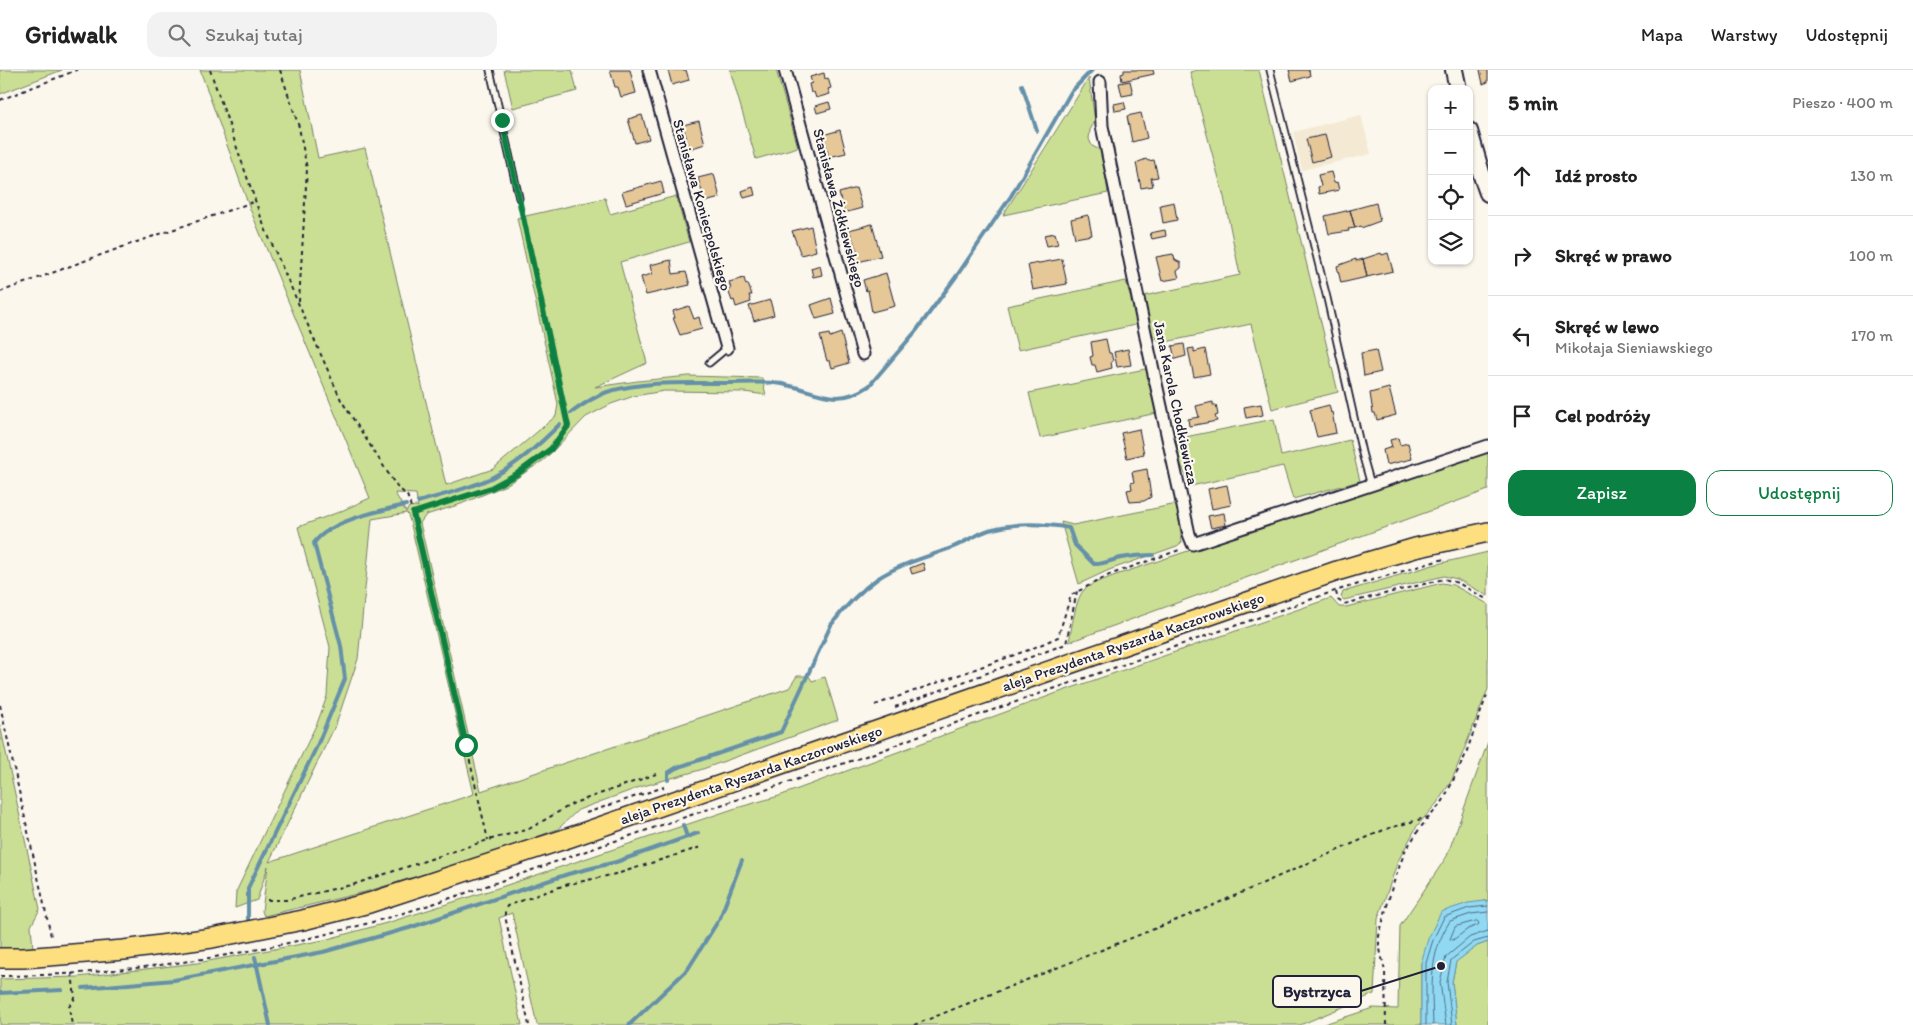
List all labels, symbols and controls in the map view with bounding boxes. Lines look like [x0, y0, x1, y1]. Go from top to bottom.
search box [147, 12, 497, 57]
text: Gridwalk [25, 20, 117, 49]
icon: search [165, 21, 193, 49]
text: Szukaj tutaj [205, 23, 303, 46]
text: Mapa [1641, 24, 1683, 46]
text: Warstwy [1711, 24, 1778, 46]
text: Udostępnij [1806, 24, 1888, 46]
map controls [1428, 85, 1473, 265]
button: + [1428, 85, 1473, 130]
text: 5 min [1508, 90, 1558, 115]
text: Pieszo · 400 m [1792, 93, 1893, 112]
route end [491, 109, 514, 132]
street label: Stanisława Koniecpolskiego [669, 117, 735, 293]
street label: Stanisława Żółkiewskiego [809, 127, 869, 289]
button: − [1428, 130, 1473, 175]
icon: ahead [1508, 162, 1536, 190]
text: Idź prosto [1555, 164, 1638, 187]
text: 130 m [1850, 166, 1893, 185]
button: locate [1428, 175, 1473, 220]
button: layers [1428, 220, 1473, 265]
icon: right [1508, 242, 1536, 270]
text: Skręć w prawo [1555, 244, 1672, 267]
text: 100 m [1849, 246, 1893, 265]
text: Skręć w lewo [1555, 315, 1659, 338]
street label: Jana Karola Chodkiewicza [1150, 319, 1202, 487]
icon: left [1508, 322, 1536, 350]
text: 170 m [1851, 326, 1893, 345]
text: Mikołaja Sieniawskiego [1555, 338, 1713, 357]
icon: arrive [1508, 402, 1536, 430]
text: Cel podróży [1555, 404, 1650, 427]
button: Zapisz [1508, 470, 1696, 516]
button: Udostępnij [1706, 470, 1893, 516]
street label: aleja Prezydenta Ryszarda Kaczorowskiego [1000, 589, 1266, 695]
street label: aleja Prezydenta Ryszarda Kaczorowskiego [618, 722, 884, 828]
route start [455, 734, 478, 757]
callout: Bystrzyca [1273, 976, 1361, 1007]
text: Bystrzyca [1283, 982, 1352, 1002]

